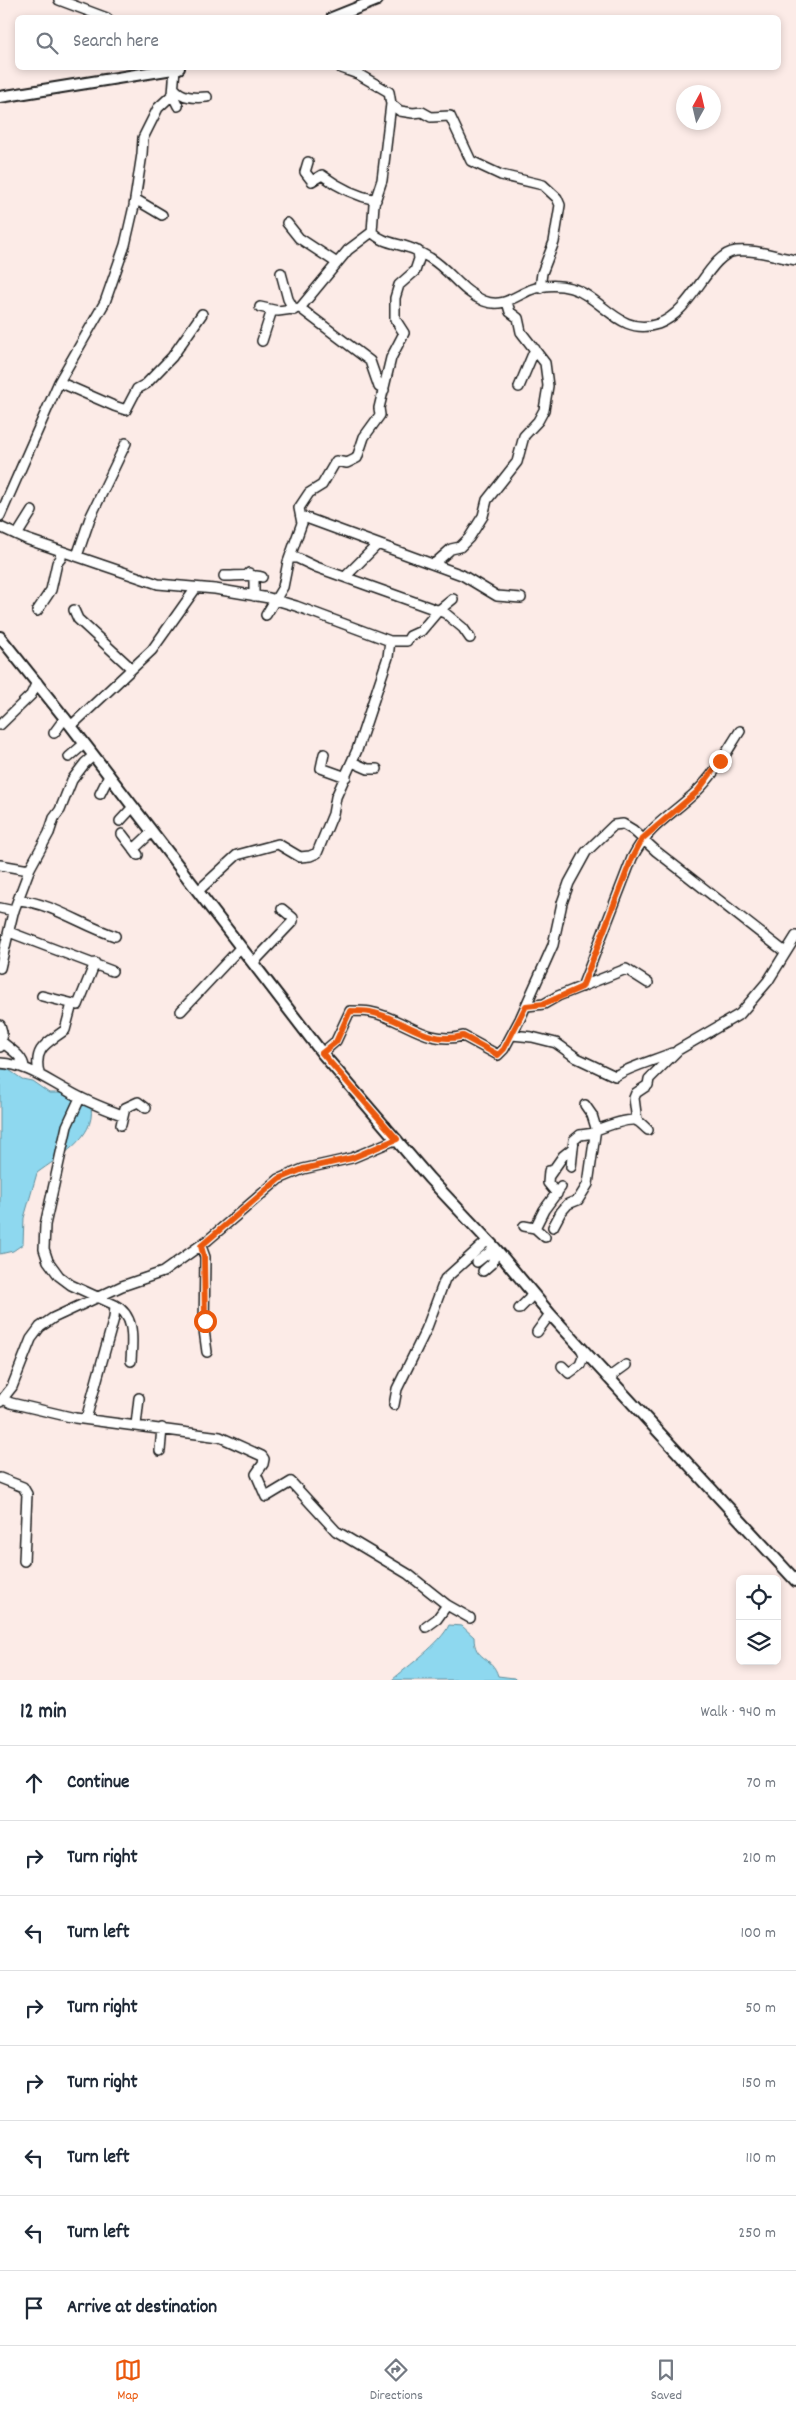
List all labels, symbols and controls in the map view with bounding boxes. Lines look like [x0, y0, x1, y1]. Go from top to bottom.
search box [15, 15, 781, 70]
icon: search [33, 29, 61, 57]
text: Search here [73, 29, 159, 56]
north arrow [676, 85, 721, 130]
route end [709, 750, 732, 773]
route start [194, 1310, 217, 1333]
map controls [736, 1575, 781, 1665]
button: locate [736, 1575, 781, 1620]
button: layers [736, 1620, 781, 1665]
text: 12 min [20, 1698, 67, 1728]
text: Walk · 940 m [701, 1701, 776, 1724]
icon: ahead [20, 1769, 48, 1797]
text: Continue [67, 1770, 129, 1797]
text: 70 m [746, 1772, 776, 1795]
icon: right [20, 1844, 48, 1872]
text: Turn right [67, 1845, 138, 1872]
text: 210 m [742, 1847, 776, 1870]
icon: left [20, 1919, 48, 1947]
text: Turn left [67, 1920, 130, 1947]
text: 100 m [740, 1922, 776, 1945]
icon: right [20, 1994, 48, 2022]
text: Turn right [67, 1995, 138, 2022]
text: 50 m [745, 1997, 776, 2020]
icon: right [20, 2069, 48, 2097]
text: Turn right [67, 2070, 138, 2097]
text: 150 m [742, 2072, 776, 2095]
icon: left [20, 2144, 48, 2172]
text: Turn left [67, 2145, 130, 2172]
text: 110 m [746, 2147, 776, 2170]
icon: left [20, 2219, 48, 2247]
text: Turn left [67, 2220, 130, 2247]
text: 250 m [738, 2222, 776, 2245]
icon: arrive [20, 2294, 48, 2322]
text: Arrive at destination [67, 2295, 217, 2322]
tab: Map [114, 2356, 142, 2406]
tab: Directions [370, 2356, 423, 2406]
tab: Saved [651, 2356, 682, 2406]

